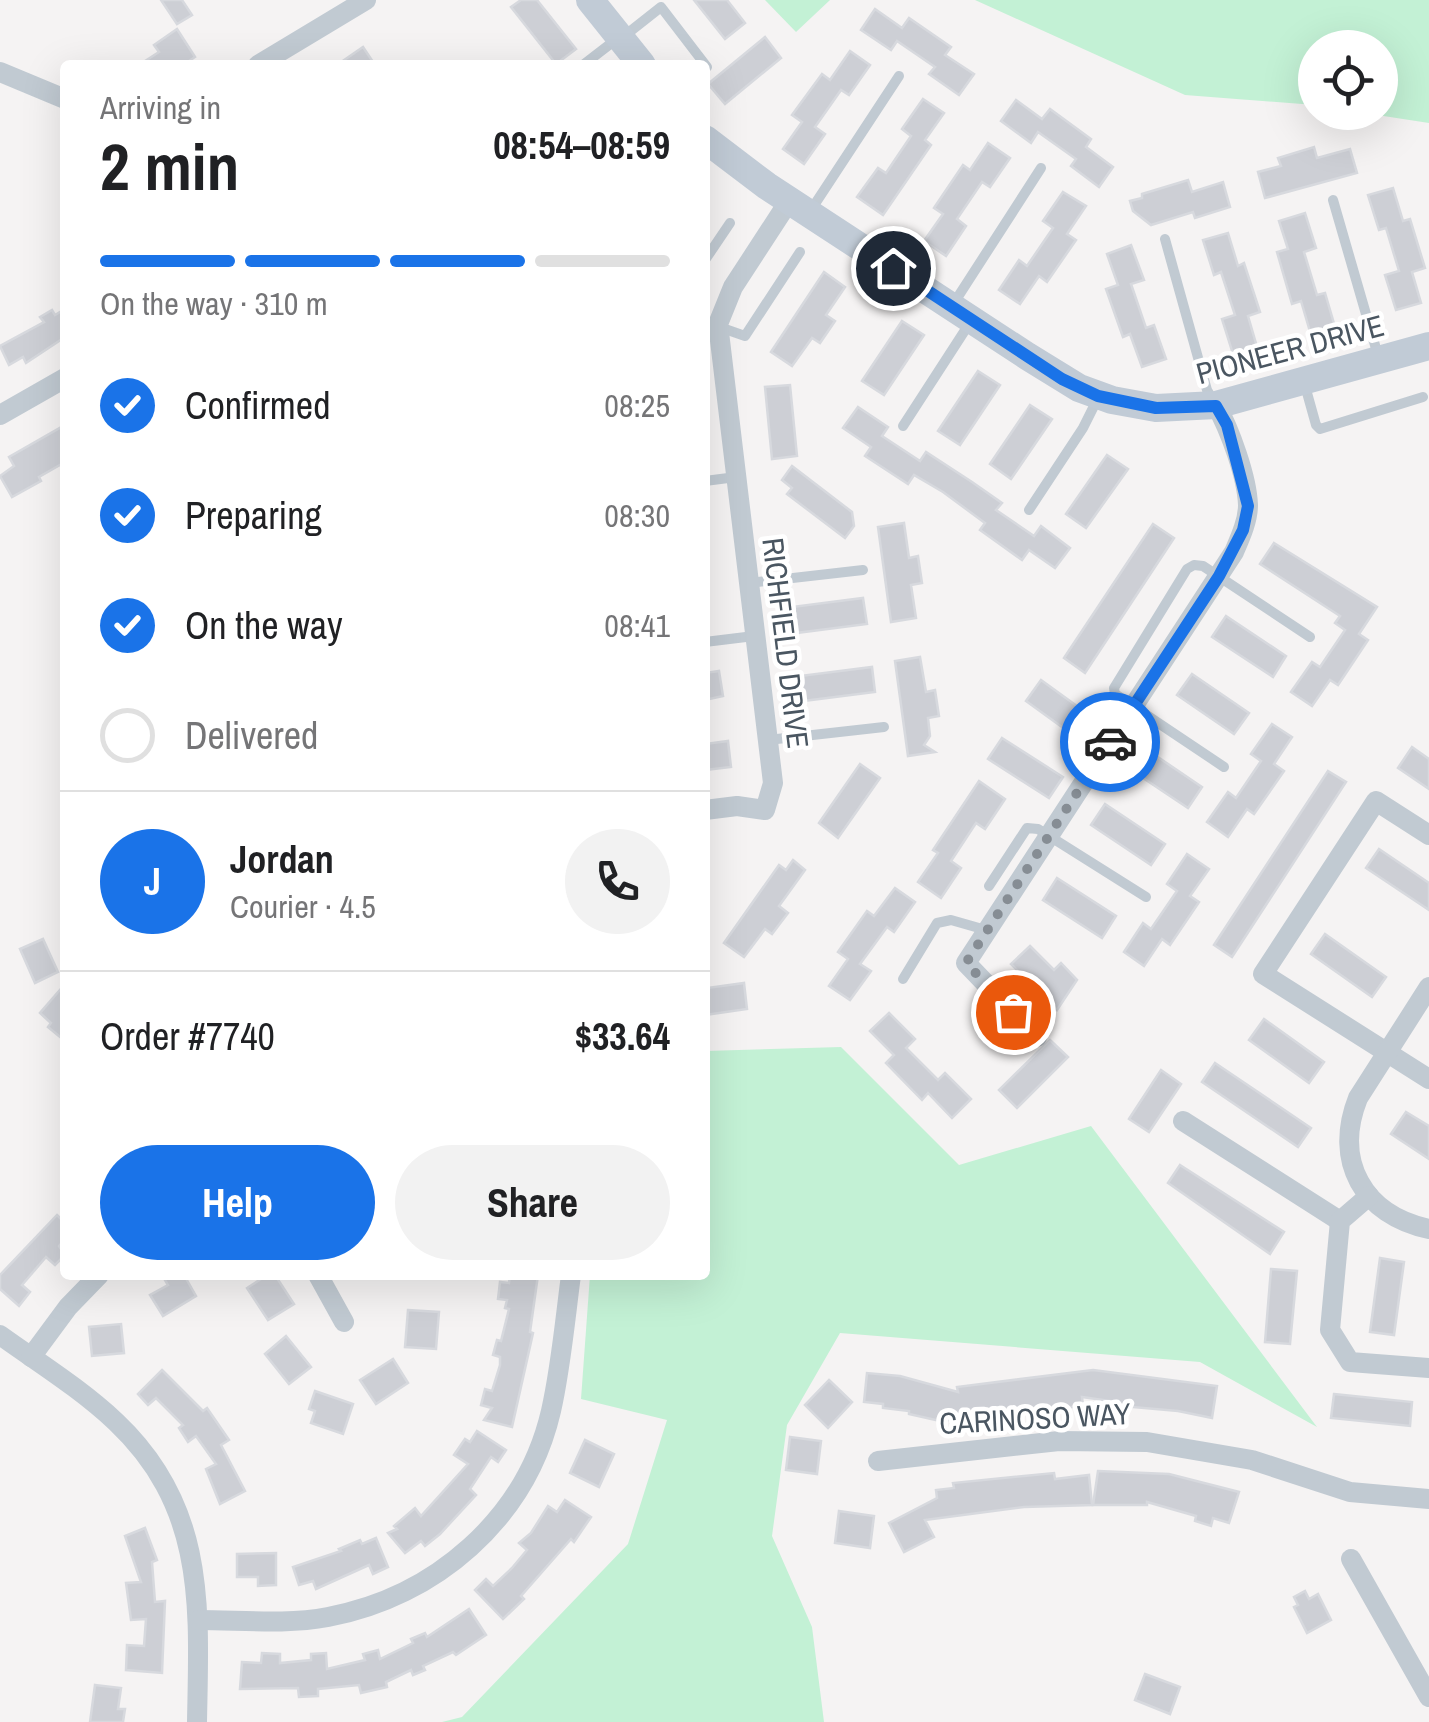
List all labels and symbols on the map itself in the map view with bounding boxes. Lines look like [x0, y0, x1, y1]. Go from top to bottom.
pin [851, 226, 936, 311]
street label: PIONEER DRIVE [1192, 305, 1388, 393]
street label: RICHFIELD DRIVE [753, 535, 819, 751]
courier [1060, 692, 1160, 792]
pin [971, 970, 1056, 1055]
street label: CARINOSO WAY [938, 1393, 1132, 1443]

